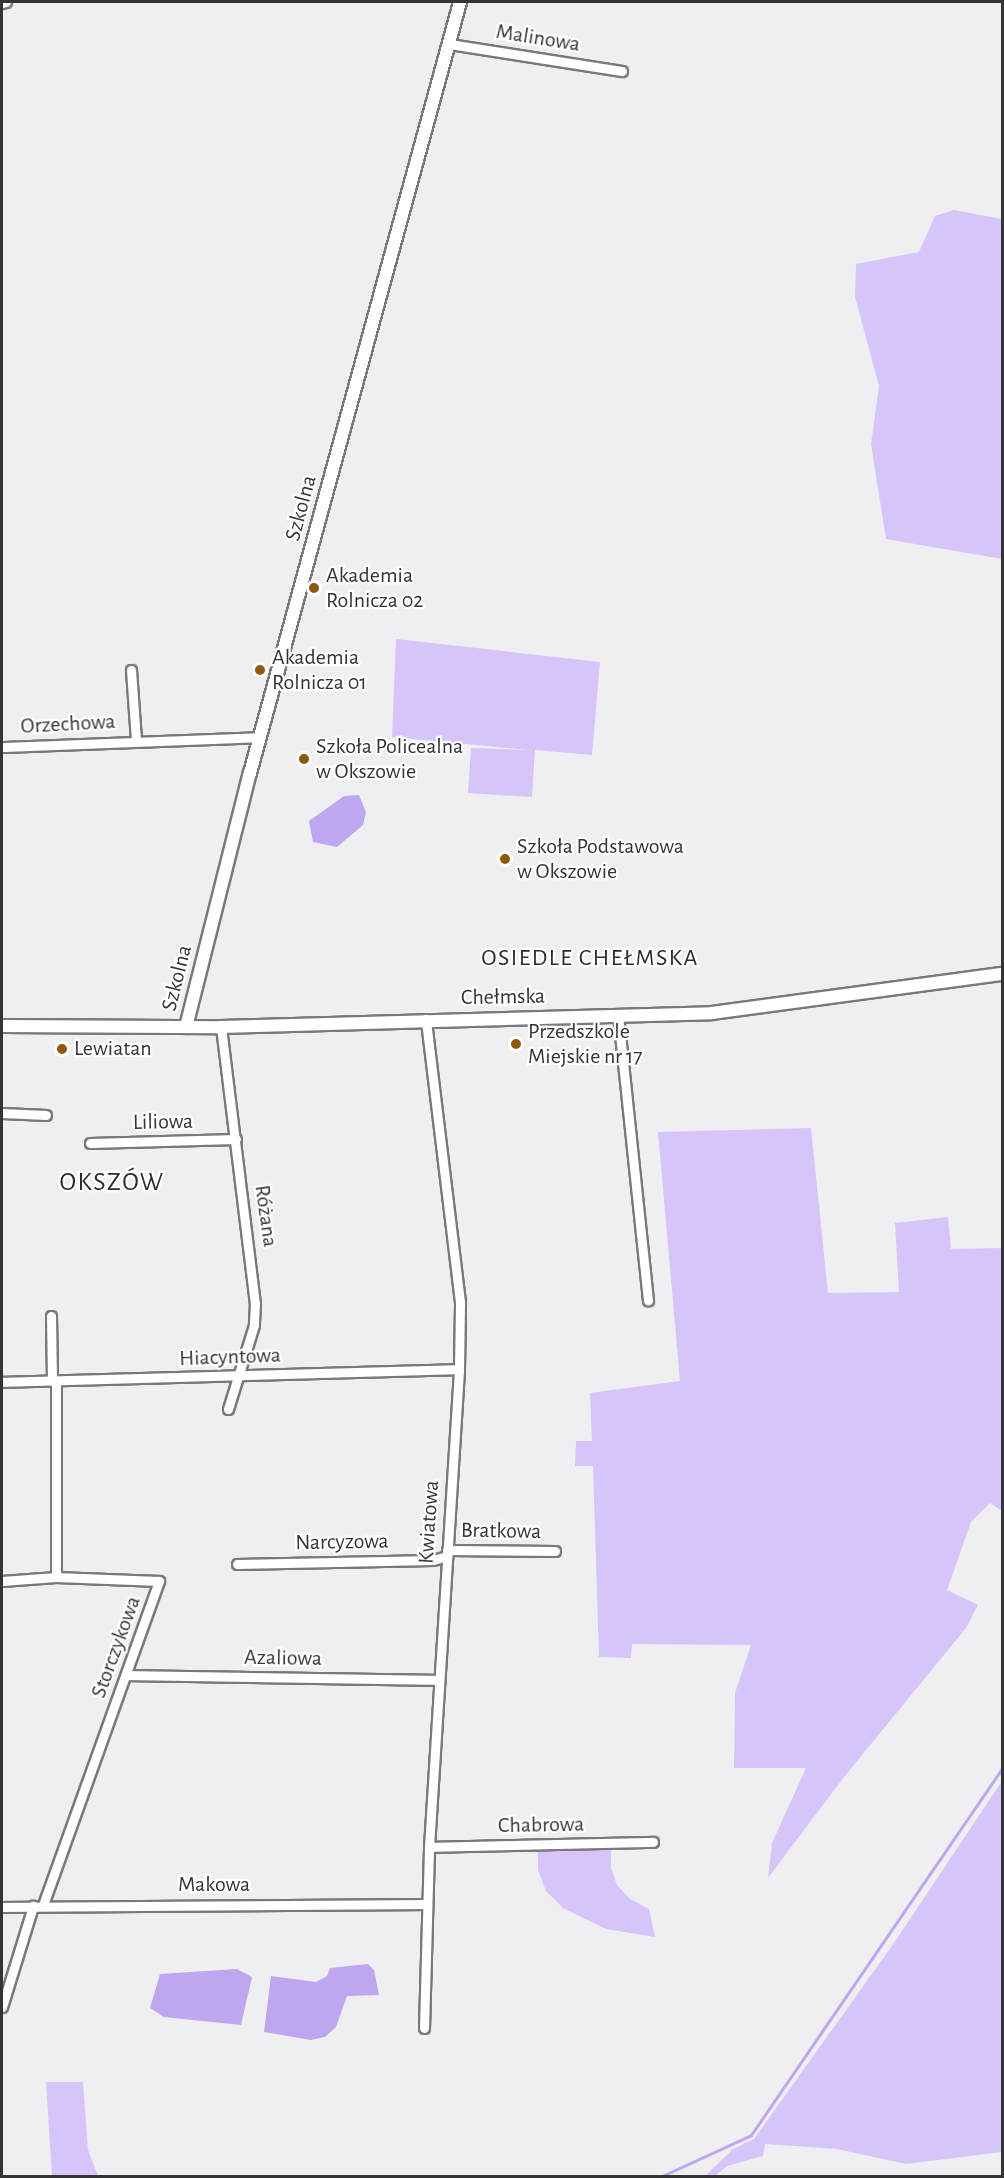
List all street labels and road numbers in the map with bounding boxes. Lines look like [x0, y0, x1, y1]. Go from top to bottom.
street label: Malinowa [494, 18, 582, 58]
street label: Szkolna [280, 472, 322, 544]
street label: Orzechowa [20, 708, 116, 740]
street label: Szkolna [156, 942, 198, 1014]
street label: Chełmska [461, 983, 545, 1011]
street label: Liliowa [133, 1108, 193, 1136]
street label: Różana [249, 1183, 283, 1249]
street label: Hiacyntowa [179, 1342, 281, 1372]
street label: Kwiatowa [413, 1479, 445, 1565]
street label: Bratkowa [461, 1517, 541, 1545]
street label: Narcyzowa [295, 1528, 389, 1556]
street label: Storczykowa [85, 1592, 147, 1702]
street label: Azaliowa [244, 1644, 322, 1672]
street label: Chabrowa [498, 1811, 584, 1839]
street label: Makowa [178, 1872, 250, 1898]

